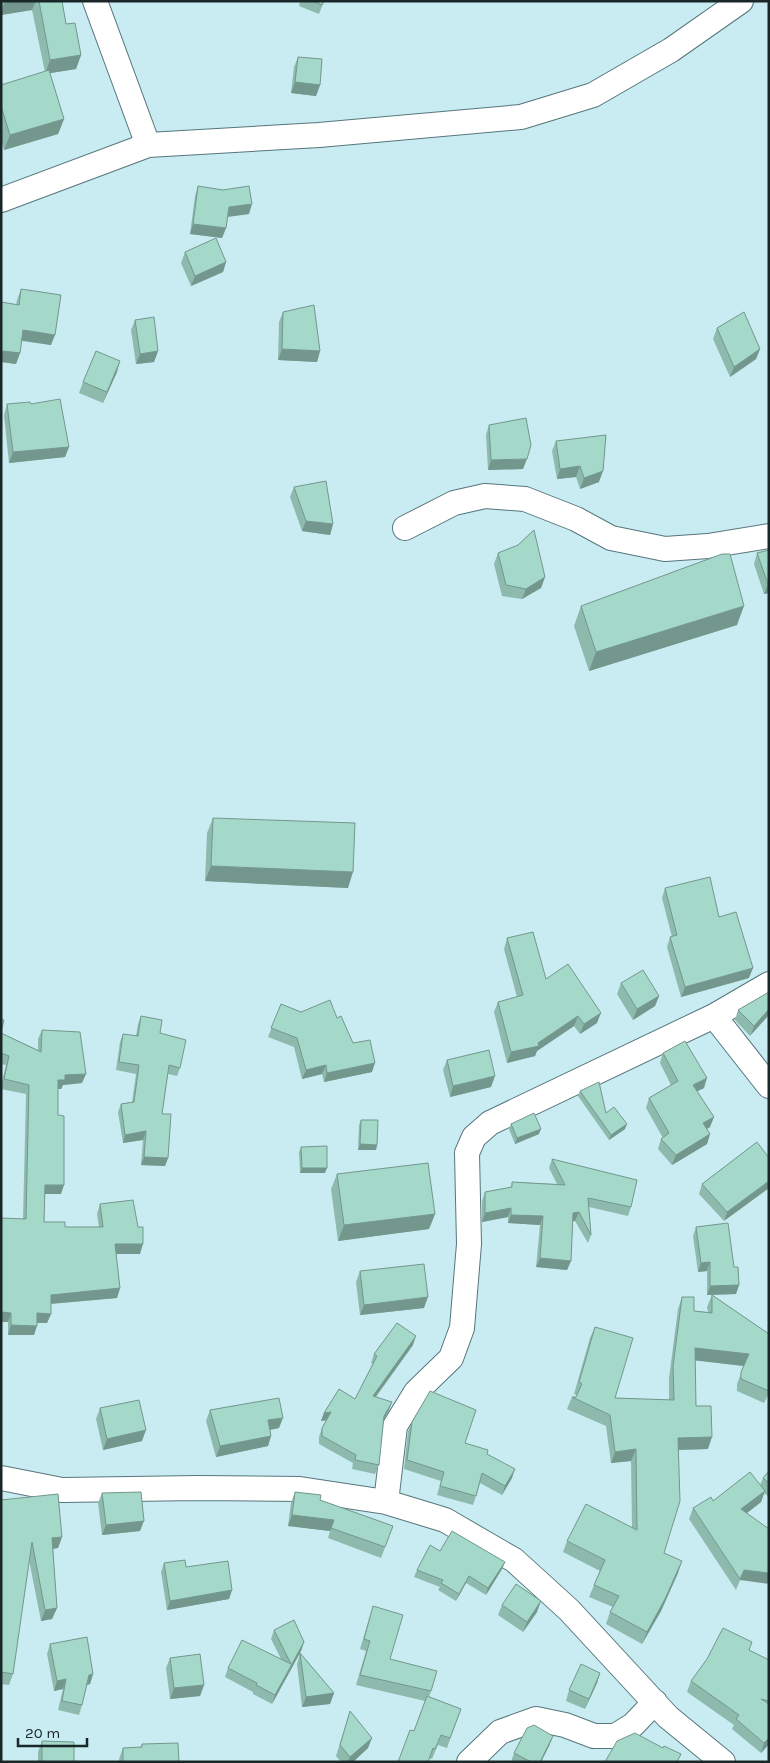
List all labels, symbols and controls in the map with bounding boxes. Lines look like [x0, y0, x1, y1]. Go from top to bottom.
scale bar [18, 1716, 86, 1748]
text: 20 m [25, 1724, 60, 1742]

